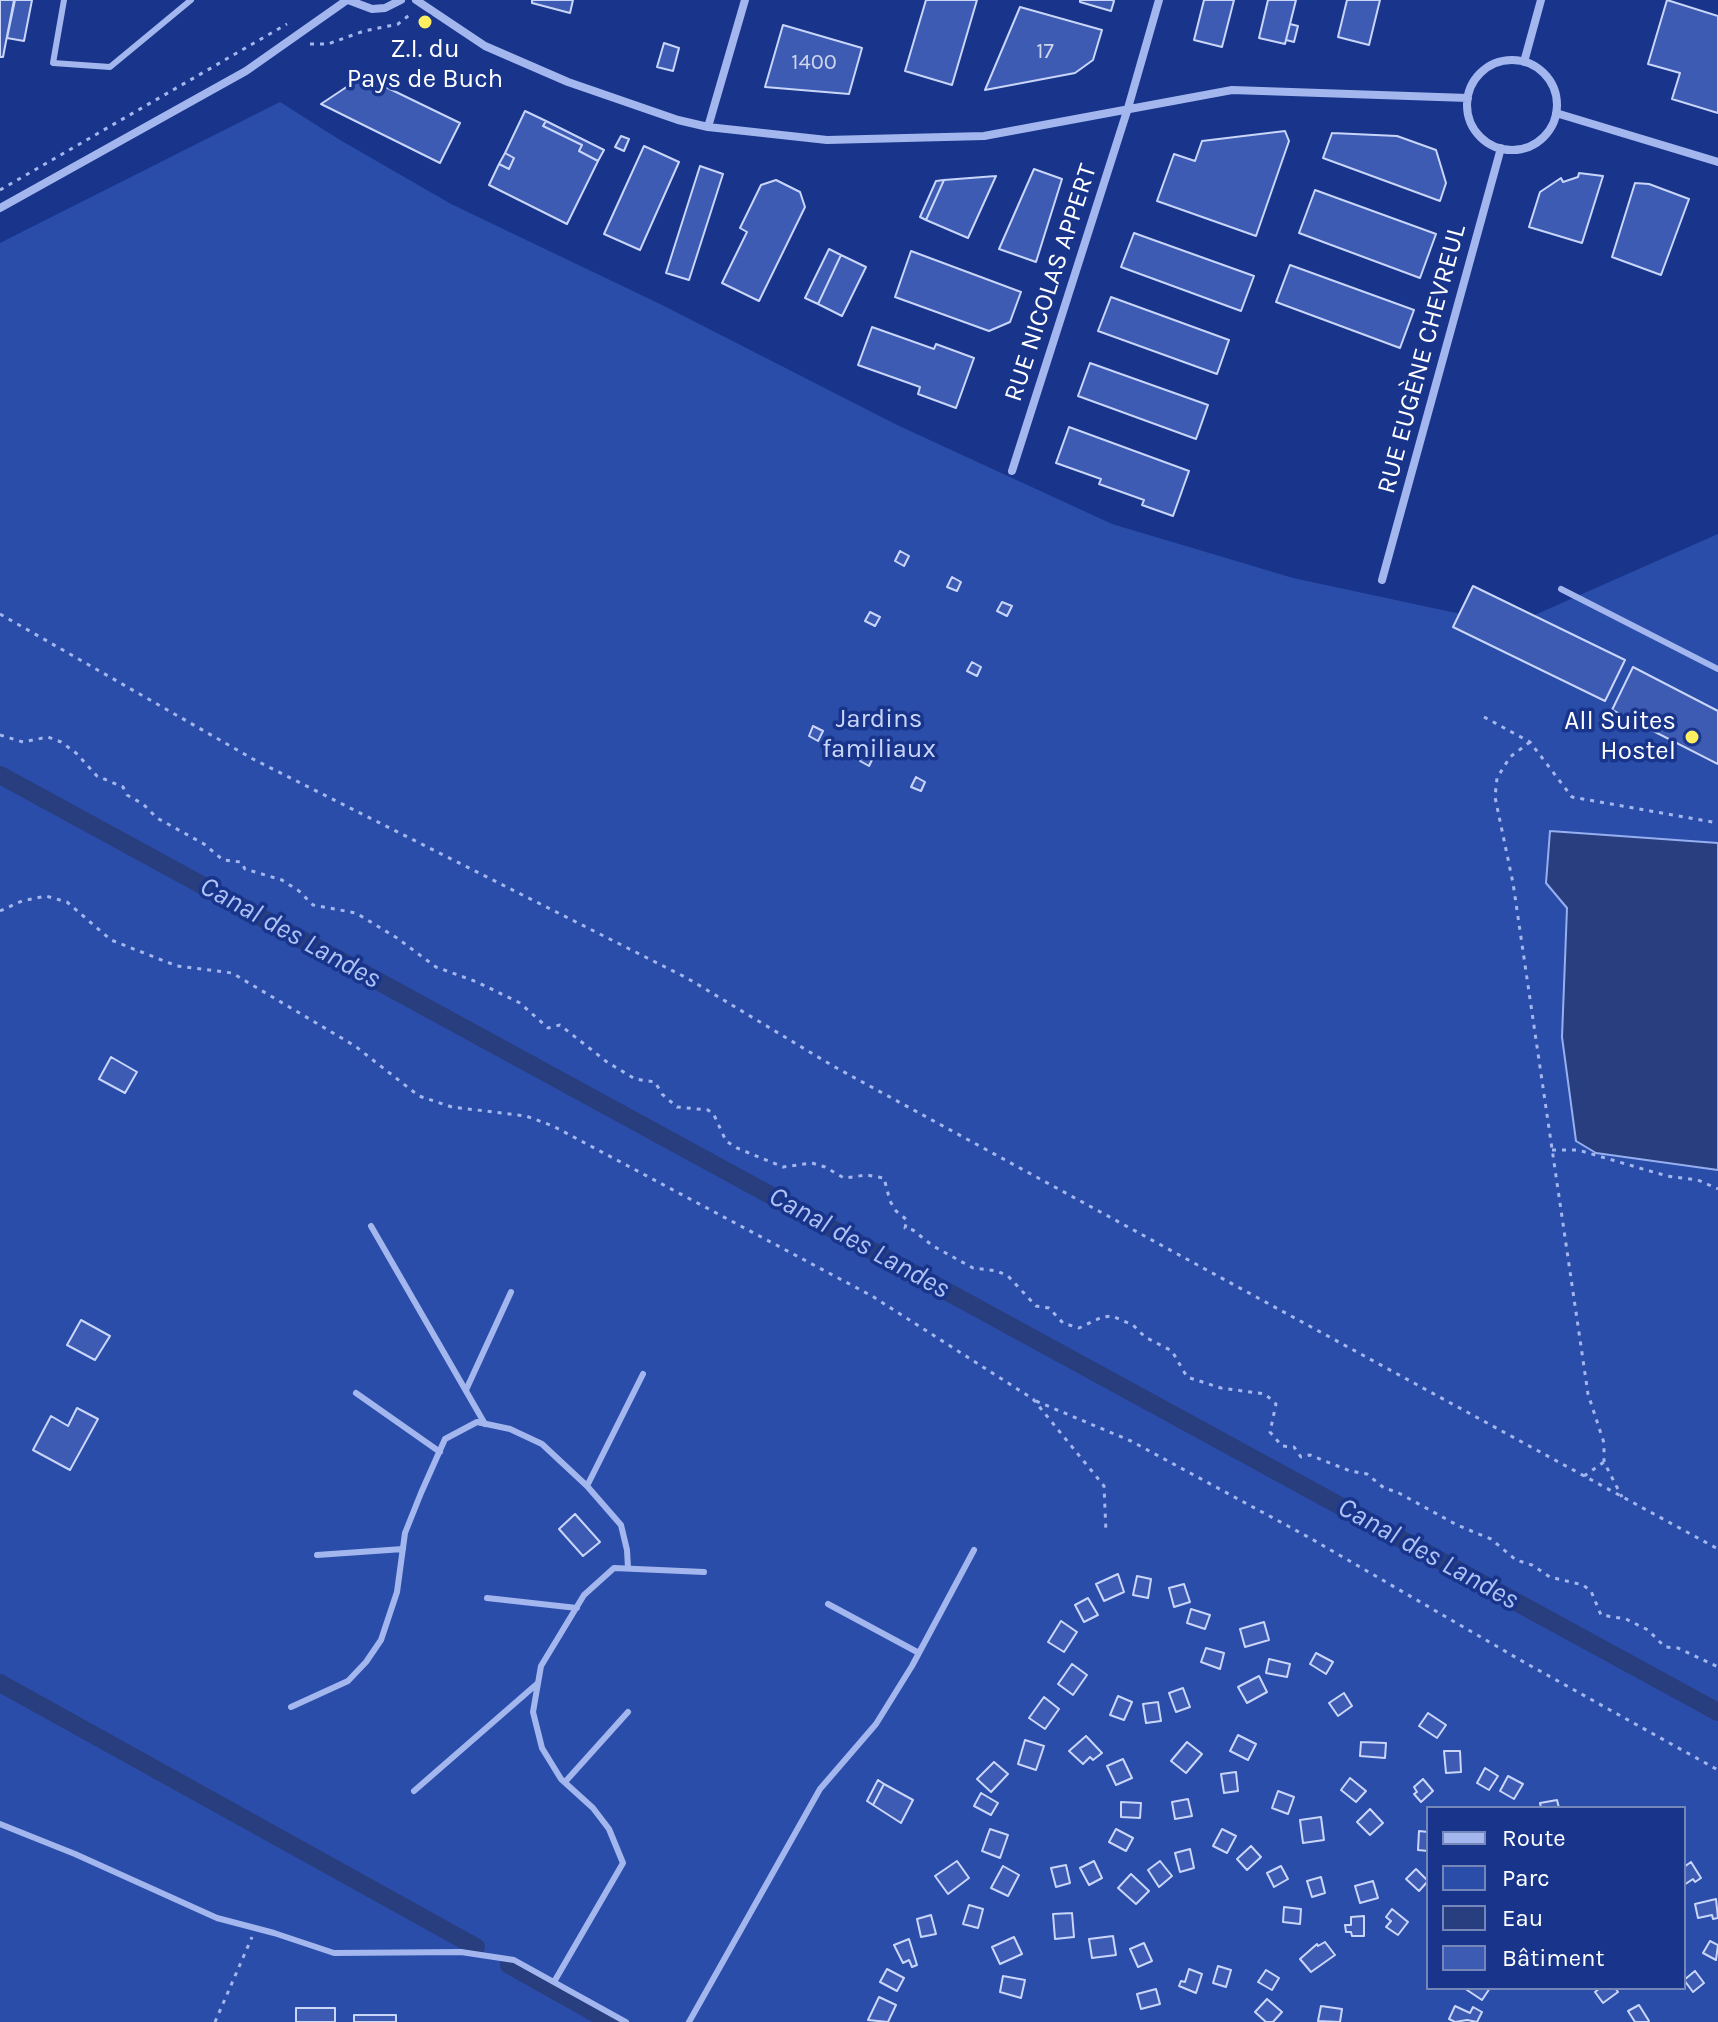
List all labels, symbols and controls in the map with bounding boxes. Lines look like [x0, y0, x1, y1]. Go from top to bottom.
marker: Z.I. du Pays de Buch [416, 13, 434, 31]
place label: Z.I. du Pays de Buch [347, 34, 503, 96]
house number: 17 [1036, 39, 1054, 65]
house number: 1400 [791, 50, 837, 76]
street label: RUE NICOLAS APPERT [998, 160, 1104, 406]
street label: RUE EUGÈNE CHEVREUL [1371, 221, 1473, 497]
park label: Jardins familiaux [822, 704, 936, 766]
place label: All Suites Hostel [1564, 706, 1676, 768]
marker: All Suites Hostel [1683, 728, 1701, 746]
water label: Canal des Landes [194, 869, 386, 997]
water label: Canal des Landes [763, 1179, 955, 1307]
water label: Canal des Landes [1332, 1490, 1524, 1618]
legend [1426, 1806, 1686, 1990]
text: Route [1502, 1824, 1566, 1852]
text: Parc [1502, 1864, 1550, 1892]
text: Eau [1502, 1904, 1543, 1932]
text: Bâtiment [1502, 1944, 1605, 1972]

